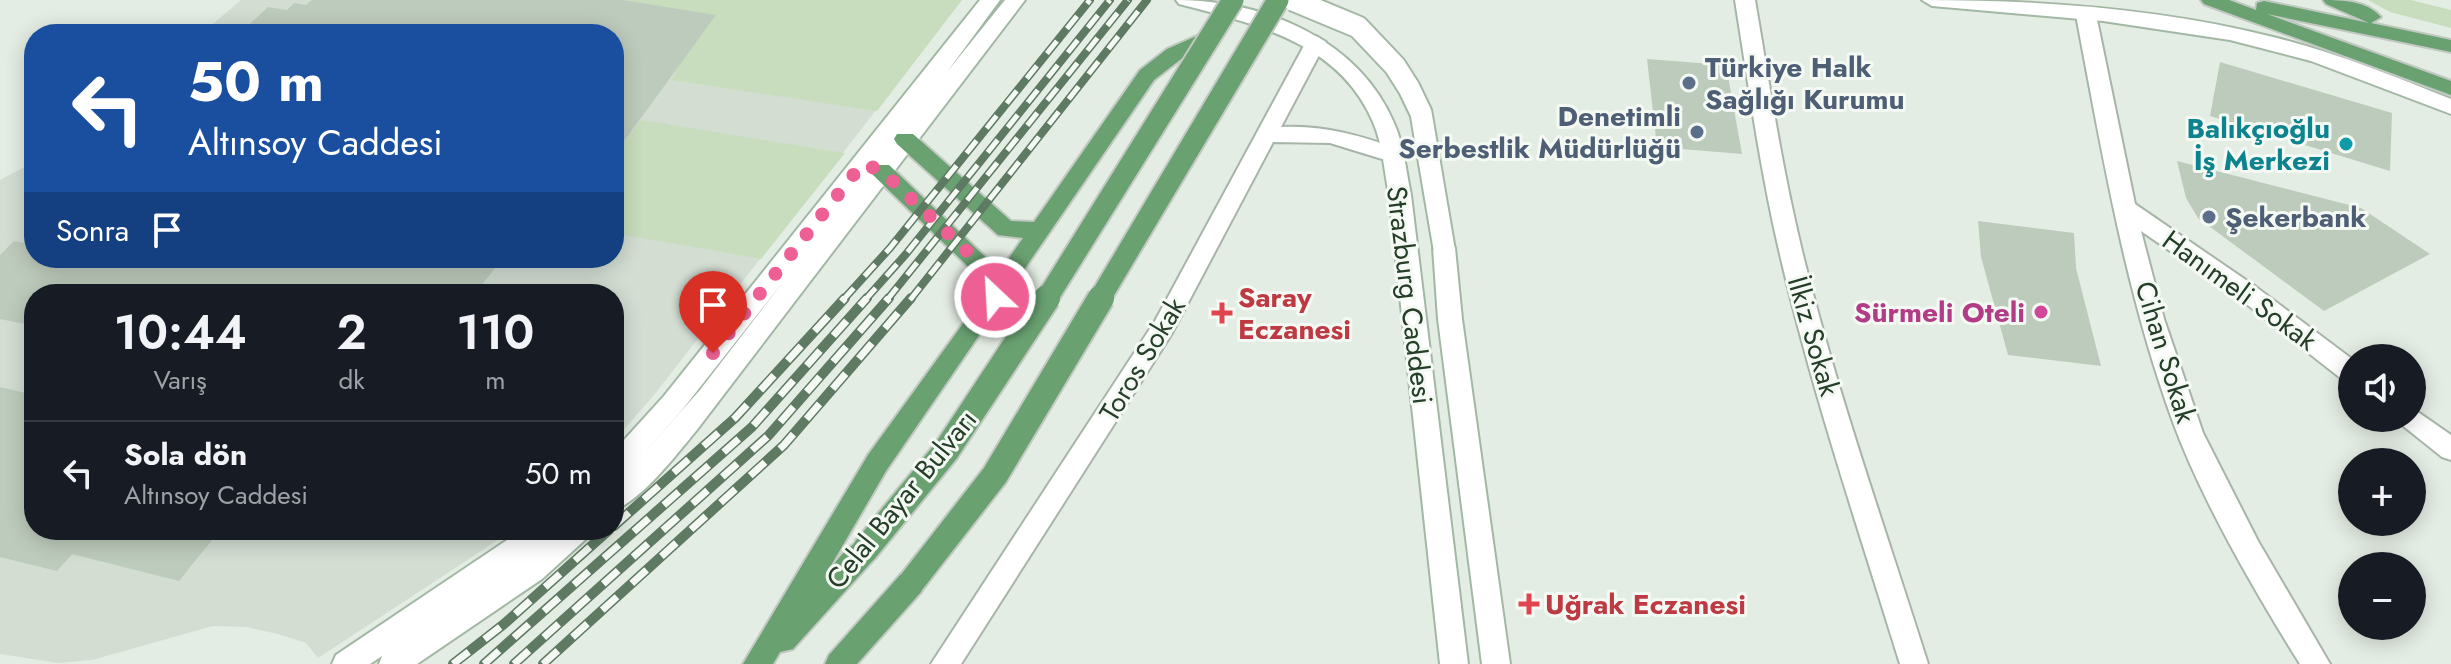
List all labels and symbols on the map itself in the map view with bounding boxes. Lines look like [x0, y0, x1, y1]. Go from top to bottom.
place label: Türkiye Halk Sağlığı Kurumu [1705, 47, 1905, 120]
marker: Türkiye Halk Sağlığı Kurumu [1680, 74, 1698, 92]
place label: Denetimli Serbestlik Müdürlüğü [1398, 96, 1681, 169]
place label: Balıkçıoğlu İş Merkezi [2186, 108, 2330, 181]
marker: Denetimli Serbestlik Müdürlüğü [1688, 123, 1706, 141]
marker: Balıkçıoğlu İş Merkezi [2337, 135, 2355, 153]
street label: Strazburg Caddesi [1376, 183, 1443, 407]
place label: Şekerbank [2225, 197, 2366, 238]
marker: Şekerbank [2200, 208, 2218, 226]
street label: Hanımeli Sokak [2154, 220, 2326, 361]
position arrow [953, 255, 1037, 339]
pin [679, 271, 747, 353]
street label: İlkiz Sokak [1777, 271, 1850, 402]
street label: Cihan Sokak [2125, 276, 2207, 429]
place label: Saray Eczanesi [1238, 277, 1351, 350]
street label: Toros Sokak [1089, 289, 1196, 429]
place label: Sürmeli Oteli [1854, 292, 2025, 333]
marker: Sürmeli Oteli [2032, 303, 2050, 321]
marker: Saray Eczanesi [1213, 304, 1231, 322]
street label: Celal Bayar Bulvarı [816, 401, 987, 598]
place label: Uğrak Eczanesi [1545, 584, 1746, 625]
marker: Uğrak Eczanesi [1520, 595, 1538, 613]

